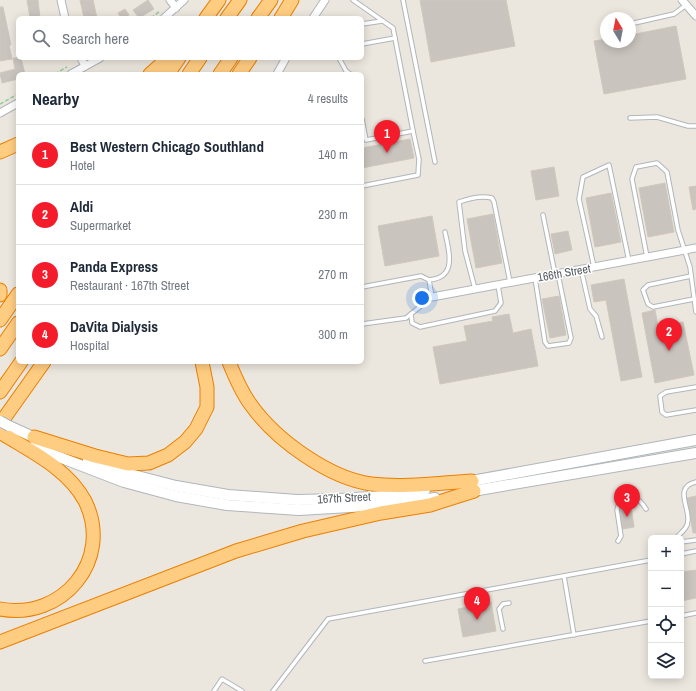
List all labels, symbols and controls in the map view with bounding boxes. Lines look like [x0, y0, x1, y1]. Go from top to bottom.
north arrow [600, 12, 636, 48]
search box [16, 16, 364, 60]
icon: search [30, 27, 52, 49]
text: Search here [62, 28, 129, 49]
text: Nearby [32, 87, 79, 110]
text: 4 results [308, 90, 348, 107]
pin: 1 [374, 120, 400, 153]
text: Best Western Chicago Southland [70, 136, 264, 157]
text: 1 [42, 146, 48, 163]
text: 140 m [318, 146, 348, 163]
text: Hotel [70, 157, 95, 174]
text: Aldi [70, 196, 93, 217]
text: 2 [42, 206, 48, 223]
text: 230 m [318, 206, 348, 223]
text: Supermarket [70, 217, 131, 234]
text: Panda Express [70, 256, 158, 277]
street label: 166th Street [536, 260, 592, 286]
text: 3 [42, 266, 48, 283]
text: 270 m [318, 266, 348, 283]
text: Restaurant · 167th Street [70, 277, 189, 294]
your location [412, 288, 432, 308]
text: DaVita Dialysis [70, 316, 158, 337]
pin: 2 [656, 318, 682, 351]
text: 4 [42, 326, 48, 343]
text: 300 m [318, 326, 348, 343]
text: Hospital [70, 337, 109, 354]
pin: 3 [614, 484, 640, 517]
street label: 167th Street [317, 489, 371, 507]
map controls [648, 535, 684, 679]
button: + [648, 535, 684, 571]
button: − [648, 571, 684, 607]
pin: 4 [464, 587, 490, 620]
button: locate [648, 607, 684, 643]
button: layers [648, 643, 684, 679]

